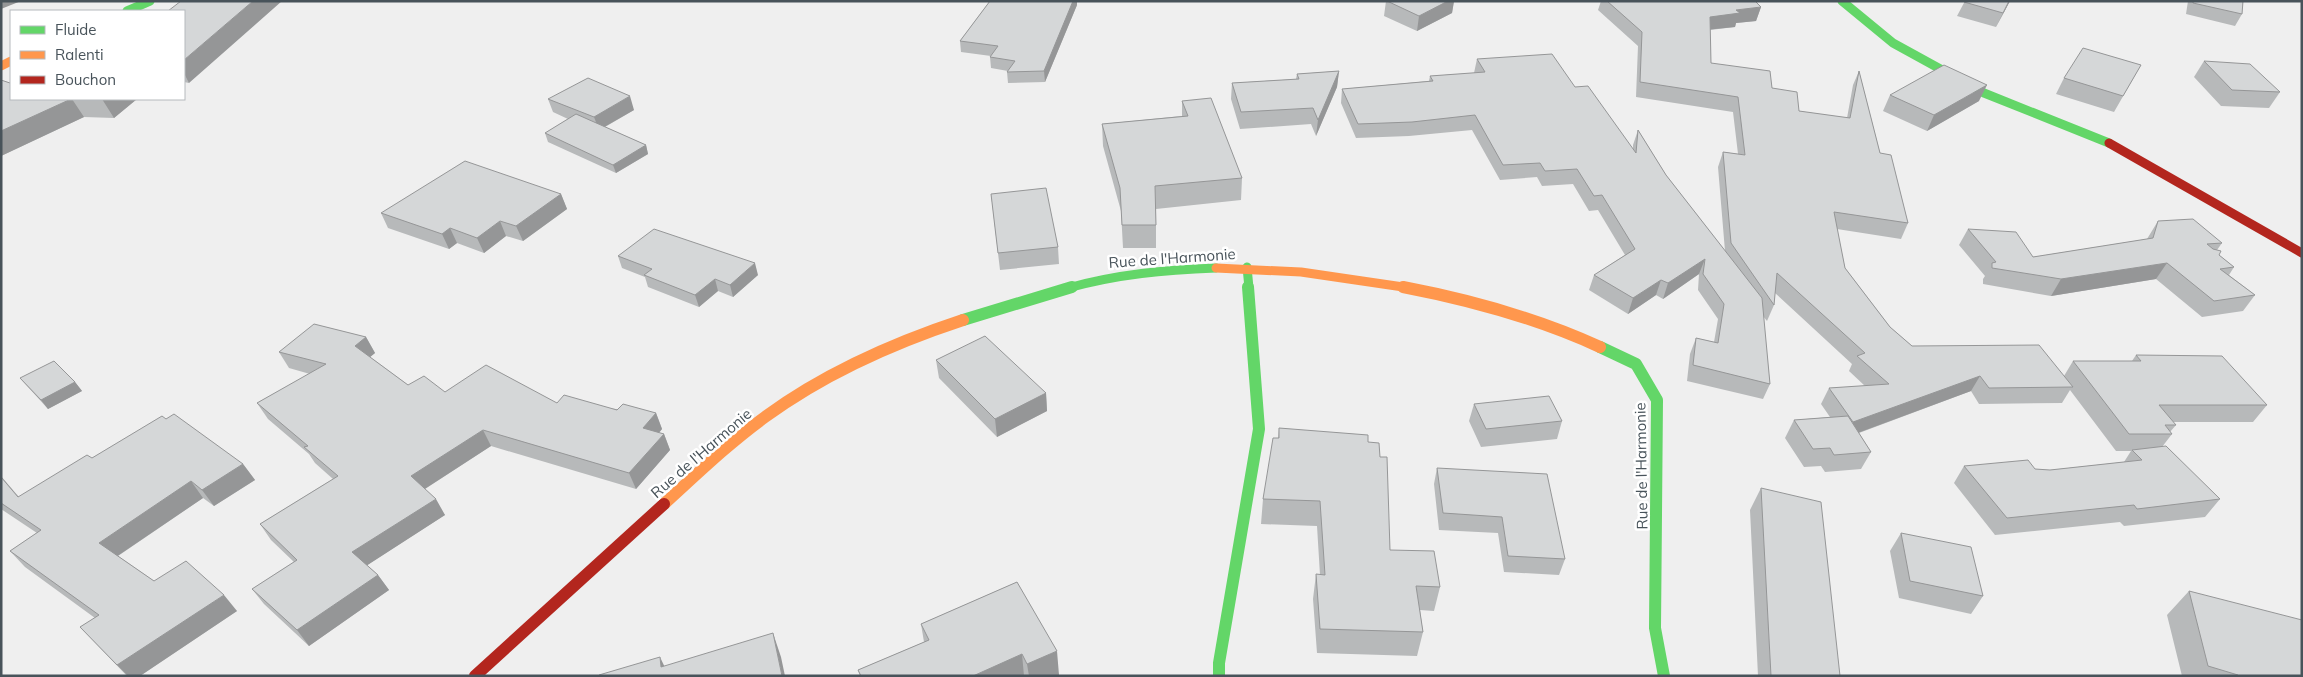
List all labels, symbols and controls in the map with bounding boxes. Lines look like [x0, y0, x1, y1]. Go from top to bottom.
legend [10, 10, 185, 100]
text: Fluide [55, 20, 96, 39]
text: Ralenti [55, 45, 104, 64]
text: Bouchon [55, 70, 116, 89]
street label: Rue de l'Harmonie [1108, 244, 1236, 272]
street label: Rue de l'Harmonie [1630, 402, 1652, 530]
street label: Rue de l'Harmonie [647, 404, 755, 502]

